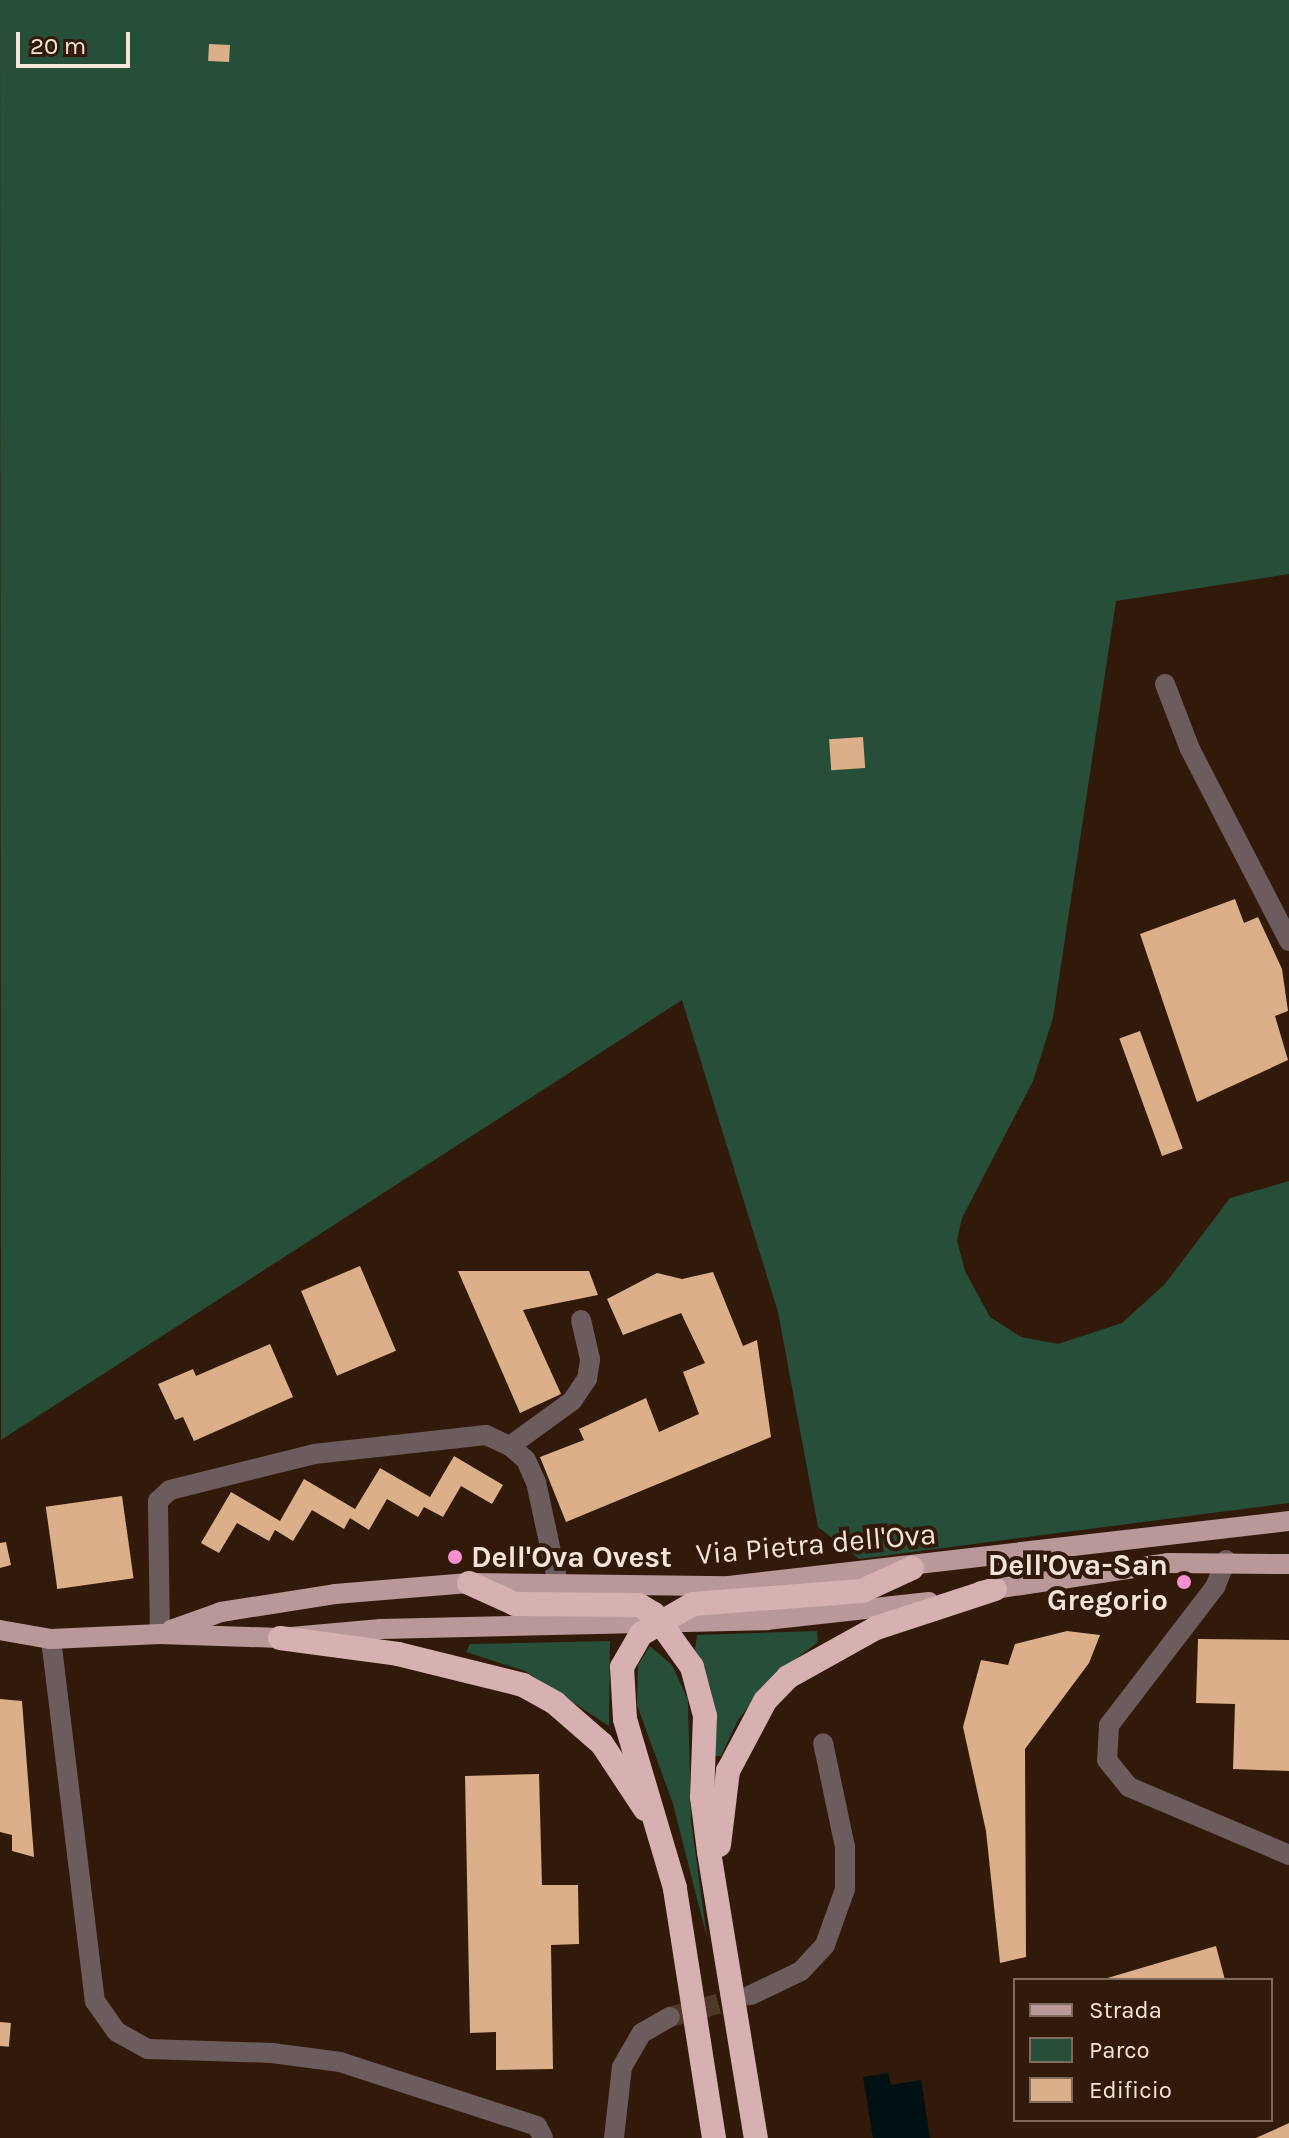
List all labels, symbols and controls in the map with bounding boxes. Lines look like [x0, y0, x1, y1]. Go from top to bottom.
scale bar [20, 16, 134, 66]
text: 20 m [30, 32, 86, 60]
street label: Via Pietra dell'Ova [694, 1516, 938, 1572]
place label: Dell'Ova Ovest [471, 1539, 672, 1575]
place label: Dell'Ova-San Gregorio [988, 1547, 1168, 1618]
marker: Dell'Ova Ovest [446, 1548, 464, 1566]
marker: Dell'Ova-San Gregorio [1175, 1573, 1193, 1591]
legend [1013, 1978, 1273, 2122]
text: Strada [1089, 1996, 1162, 2024]
text: Parco [1089, 2036, 1150, 2064]
text: Edificio [1089, 2076, 1172, 2104]

